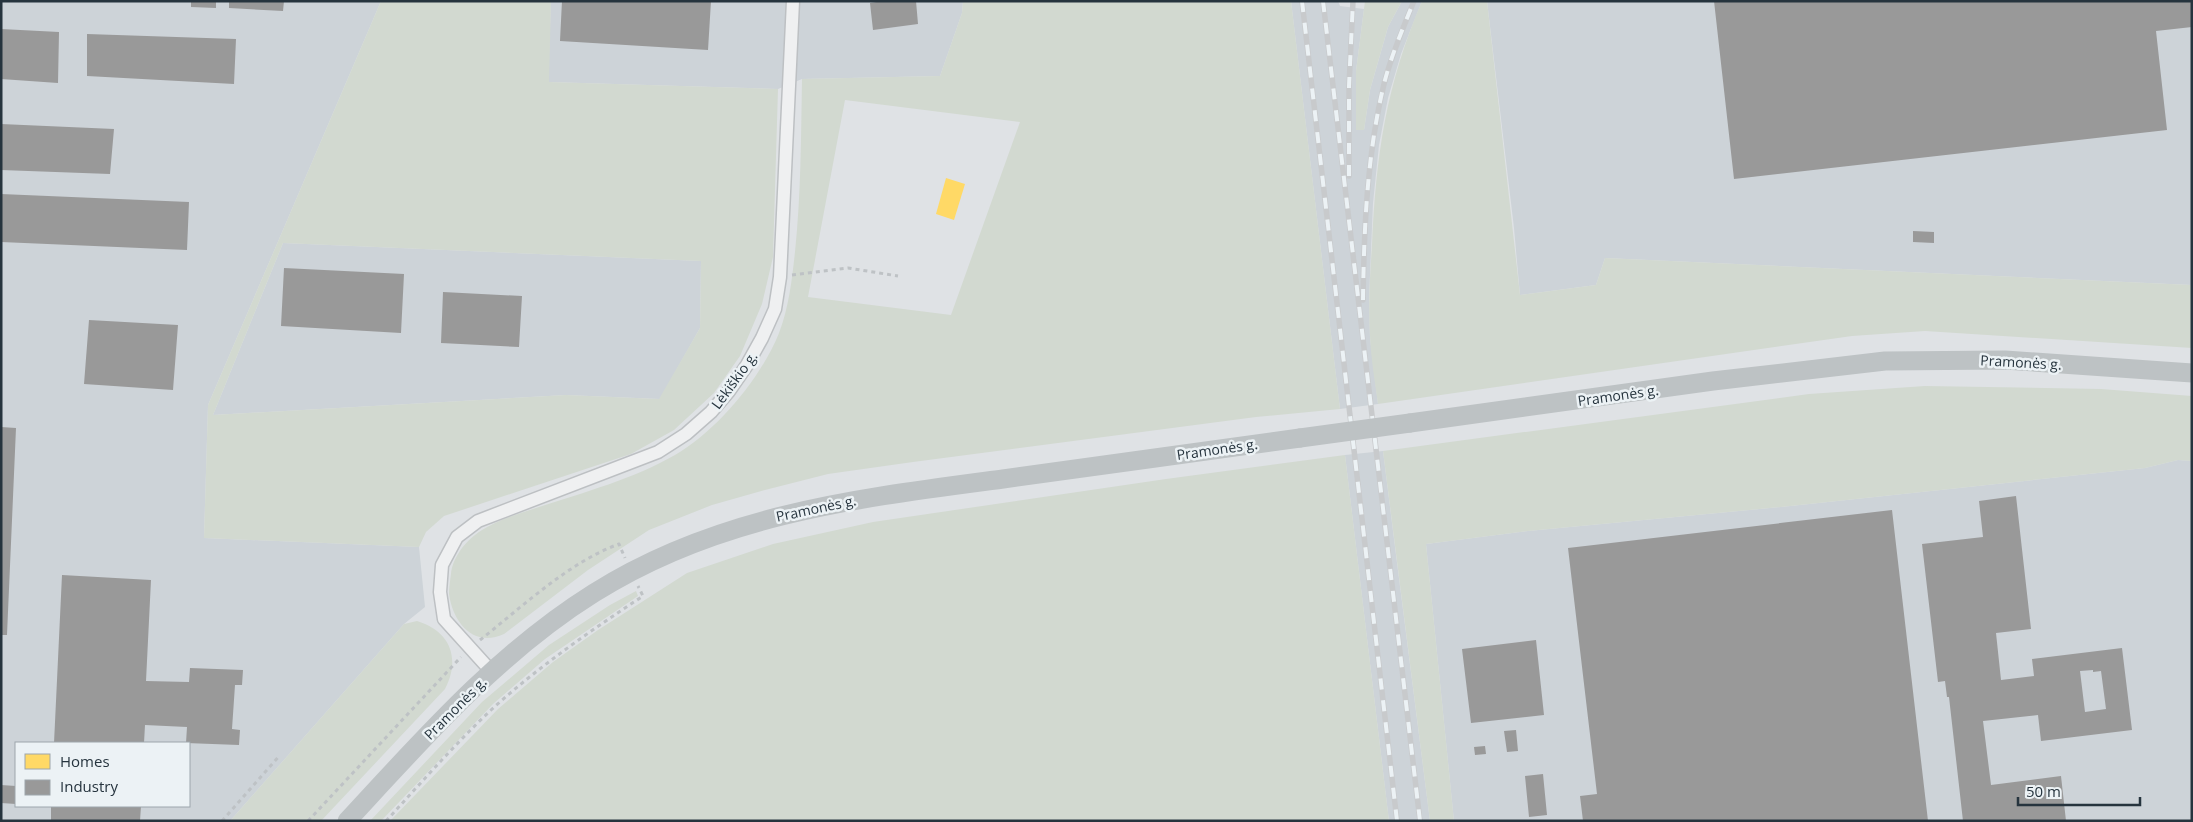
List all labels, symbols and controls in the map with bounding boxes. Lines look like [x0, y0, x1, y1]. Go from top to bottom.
street label: Lėkiškio g. [707, 347, 761, 413]
street label: Pramonės g. [1980, 350, 2062, 374]
street label: Pramonės g. [1576, 380, 1660, 410]
street label: Pramonės g. [1175, 434, 1259, 464]
street label: Pramonės g. [774, 490, 858, 526]
street label: Pramonės g. [420, 673, 490, 743]
legend [15, 742, 190, 807]
text: Homes [60, 751, 110, 771]
scale bar [2018, 774, 2140, 806]
text: Industry [60, 776, 118, 796]
text: 50 m [2026, 781, 2061, 801]

